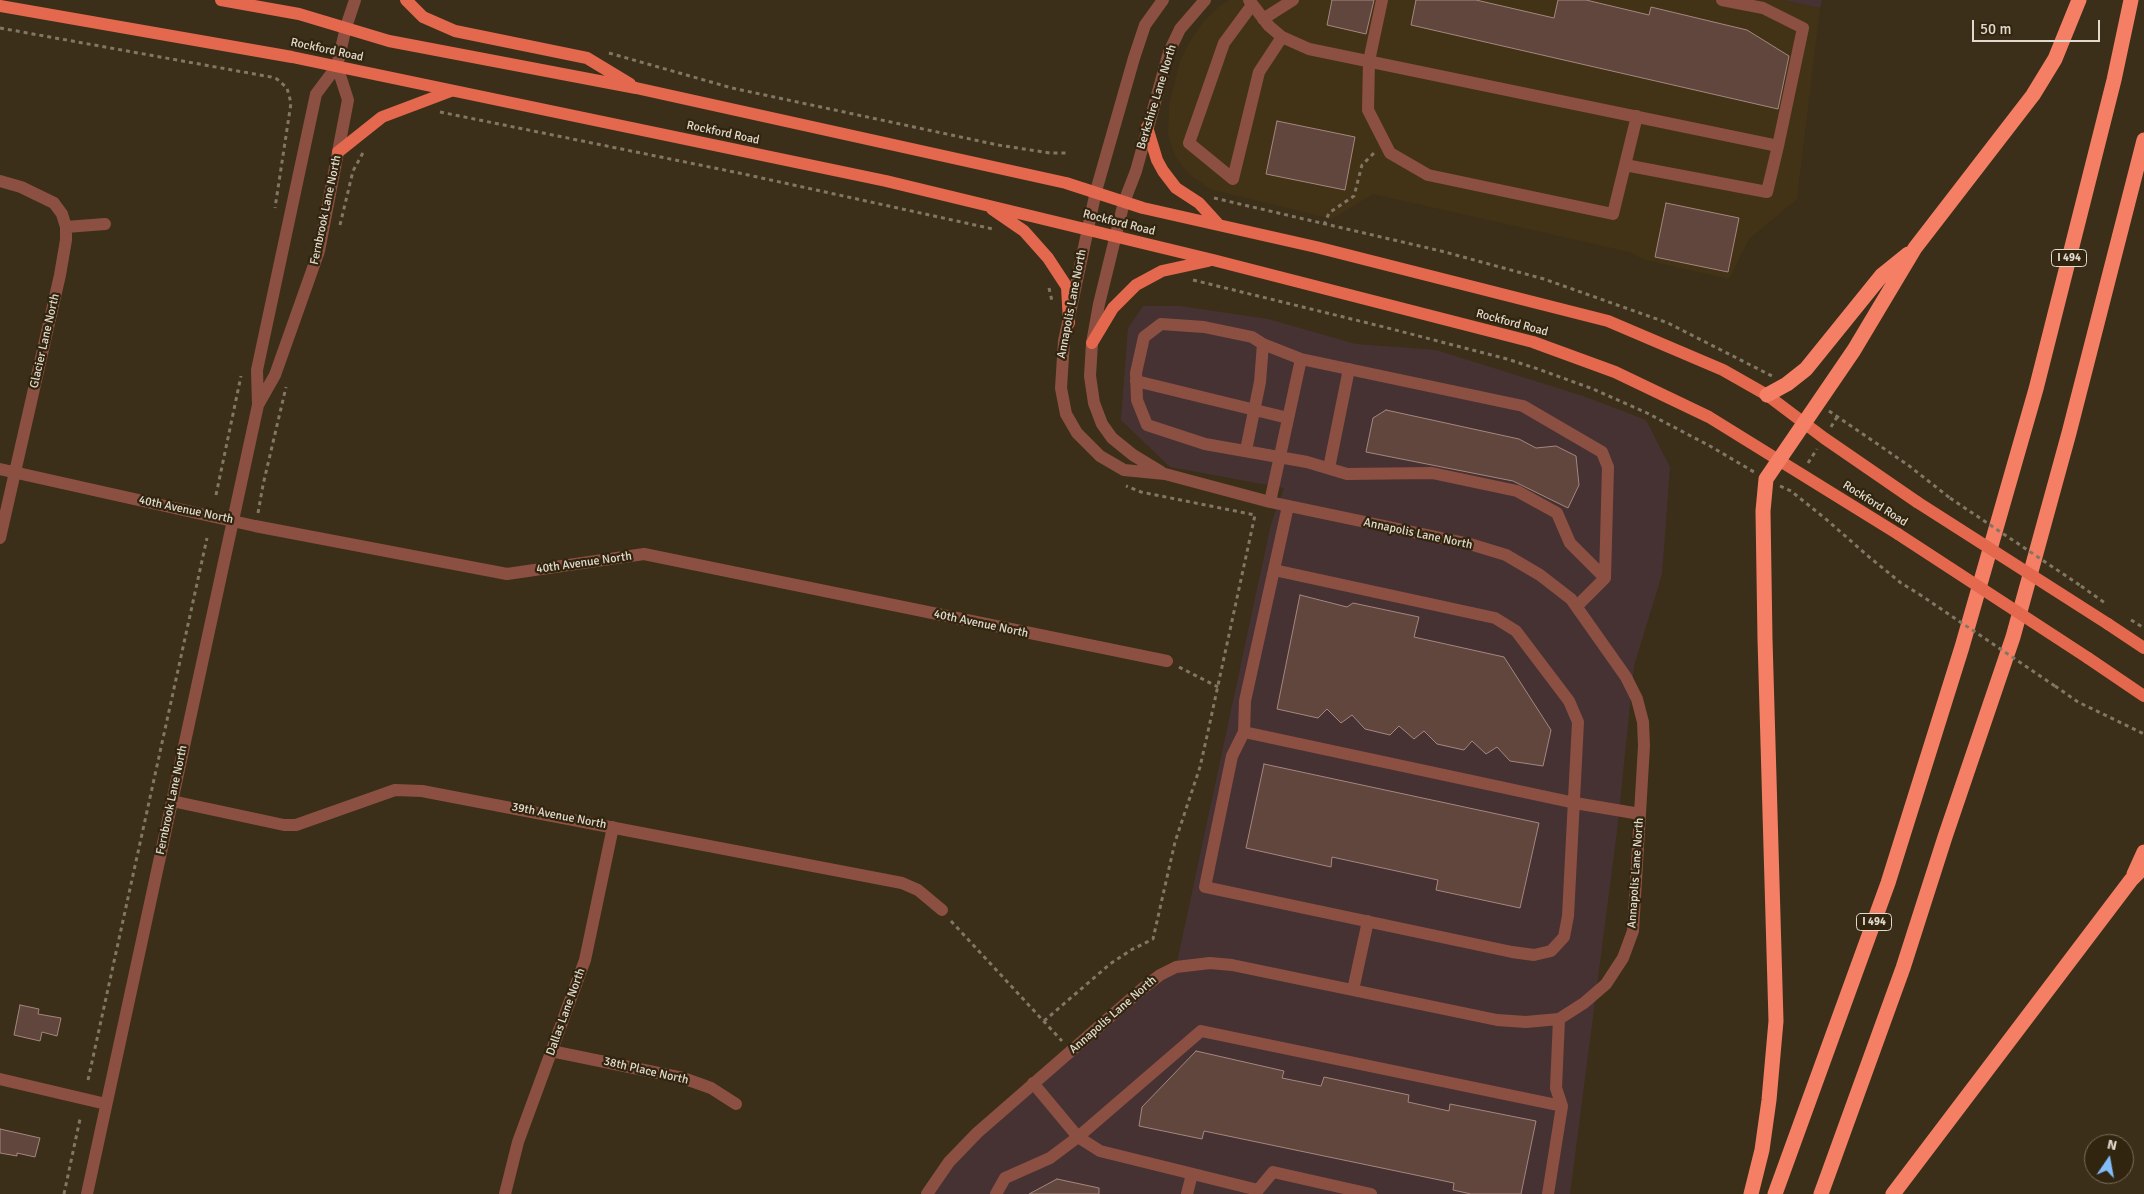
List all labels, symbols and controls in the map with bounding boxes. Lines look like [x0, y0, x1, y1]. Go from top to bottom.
scale bar [1974, 10, 2102, 42]
text: 50 m [1980, 20, 2011, 38]
street label: Rockford Road [289, 35, 365, 65]
street label: Berkshire Lane North [1134, 43, 1180, 151]
street label: Rockford Road [685, 118, 761, 148]
street label: Fernbrook Lane North [307, 154, 345, 266]
street label: Rockford Road [1081, 207, 1157, 239]
street label: Annapolis Lane North [1054, 248, 1090, 360]
road number: I 494 [2052, 250, 2086, 266]
street label: Glacier Lane North [27, 292, 63, 390]
street label: Rockford Road [1474, 306, 1550, 340]
street label: Rockford Road [1840, 478, 1910, 530]
street label: 40th Avenue North [137, 493, 235, 527]
street label: Annapolis Lane North [1362, 515, 1474, 553]
street label: 40th Avenue North [535, 549, 633, 577]
street label: 40th Avenue North [932, 607, 1030, 641]
street label: Fernbrook Lane North [153, 744, 191, 856]
street label: 39th Avenue North [510, 800, 608, 832]
street label: Annapolis Lane North [1625, 817, 1647, 929]
road number: I 494 [1856, 914, 1892, 930]
street label: Dallas Lane North [544, 966, 588, 1058]
street label: Annapolis Lane North [1066, 973, 1160, 1057]
street label: 38th Place North [602, 1054, 690, 1088]
north arrow [2084, 1134, 2134, 1184]
text: N [2105, 1135, 2119, 1154]

